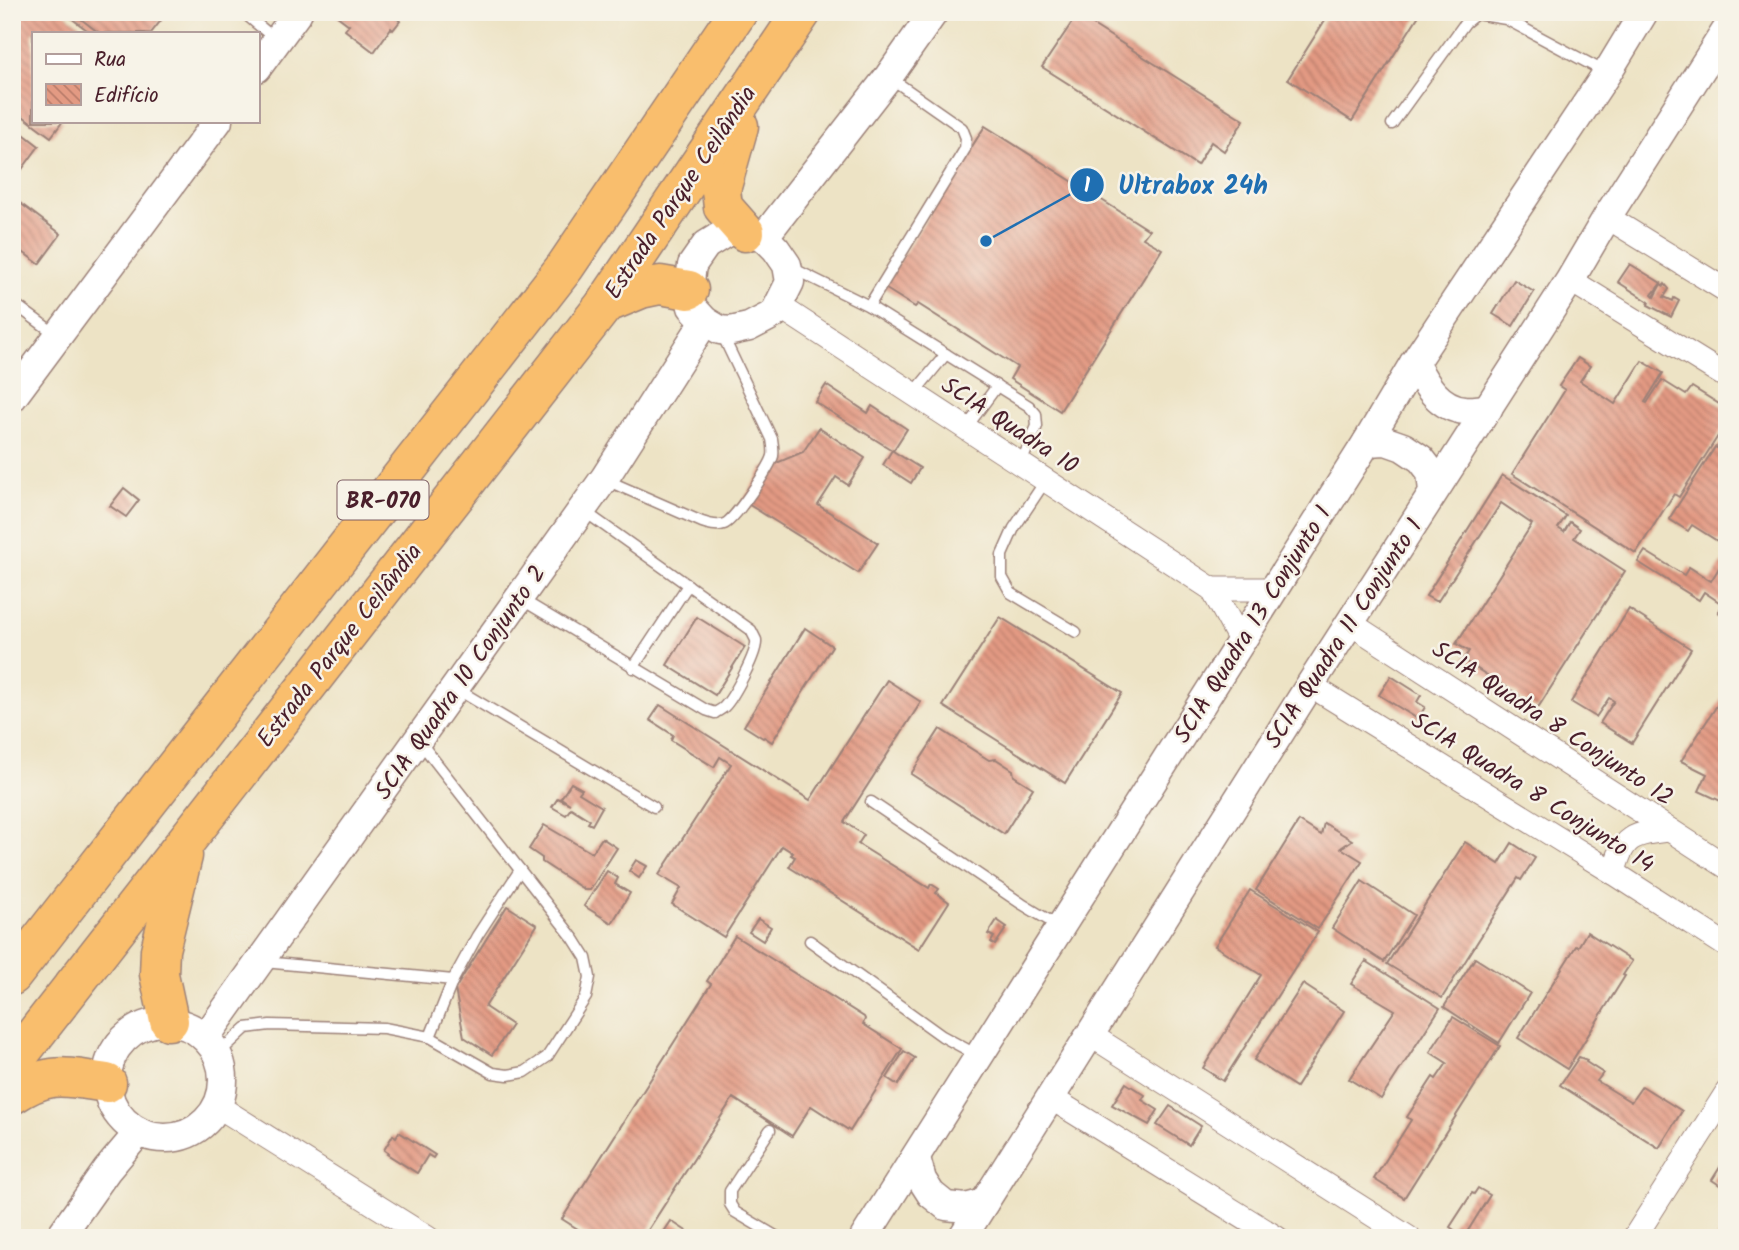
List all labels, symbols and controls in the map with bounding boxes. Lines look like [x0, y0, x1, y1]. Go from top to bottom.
legend [32, 32, 259, 122]
text: Rua [94, 44, 126, 77]
street label: Estrada Parque Ceilândia [595, 78, 768, 308]
text: Edifício [94, 80, 159, 113]
callout: Ultrabox 24h [1069, 161, 1282, 208]
text: Ultrabox 24h [1118, 166, 1268, 208]
text: 1 [1084, 170, 1091, 203]
street label: SCIA Quadra 10 [933, 367, 1086, 485]
road number: BR-070 [338, 480, 428, 520]
street label: SCIA Quadra 13 Conjunto 1 [1164, 498, 1343, 751]
street label: SCIA Quadra 11 Conjunto 1 [1255, 511, 1434, 757]
street label: Estrada Parque Ceilândia [248, 535, 433, 757]
street label: SCIA Quadra 10 Conjunto 2 [365, 557, 557, 808]
street label: SCIA Quadra 8 Conjunto 12 [1423, 631, 1681, 817]
street label: SCIA Quadra 8 Conjunto 14 [1403, 702, 1662, 884]

